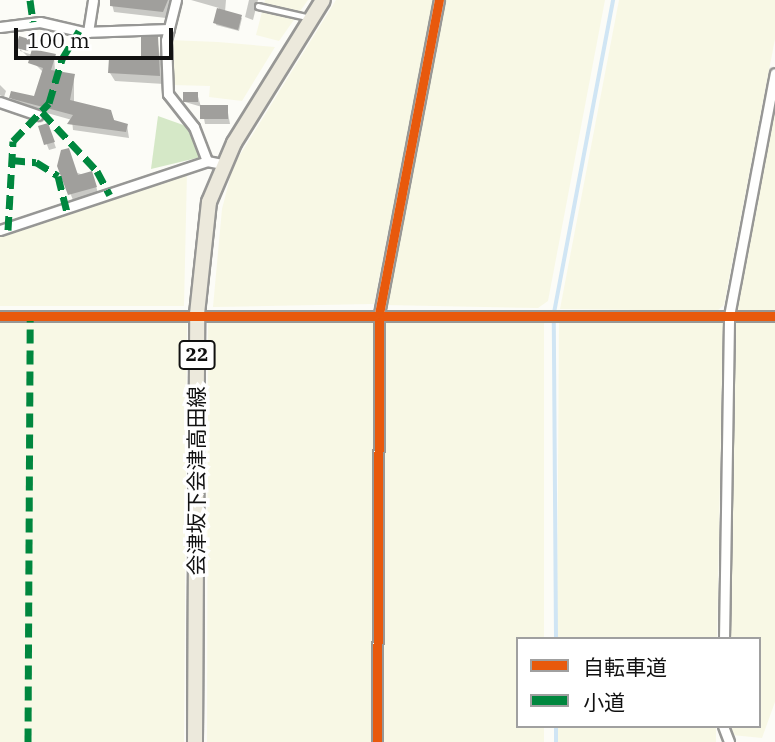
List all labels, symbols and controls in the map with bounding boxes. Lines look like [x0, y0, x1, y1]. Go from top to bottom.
scale bar [18, 14, 177, 58]
text: 100 m [27, 26, 90, 54]
road number: 22 [178, 340, 216, 370]
street label: 会津坂下会津高田線 [183, 387, 209, 575]
legend [516, 637, 761, 728]
text: 自転車道 [583, 653, 667, 681]
text: 小道 [583, 688, 625, 716]

